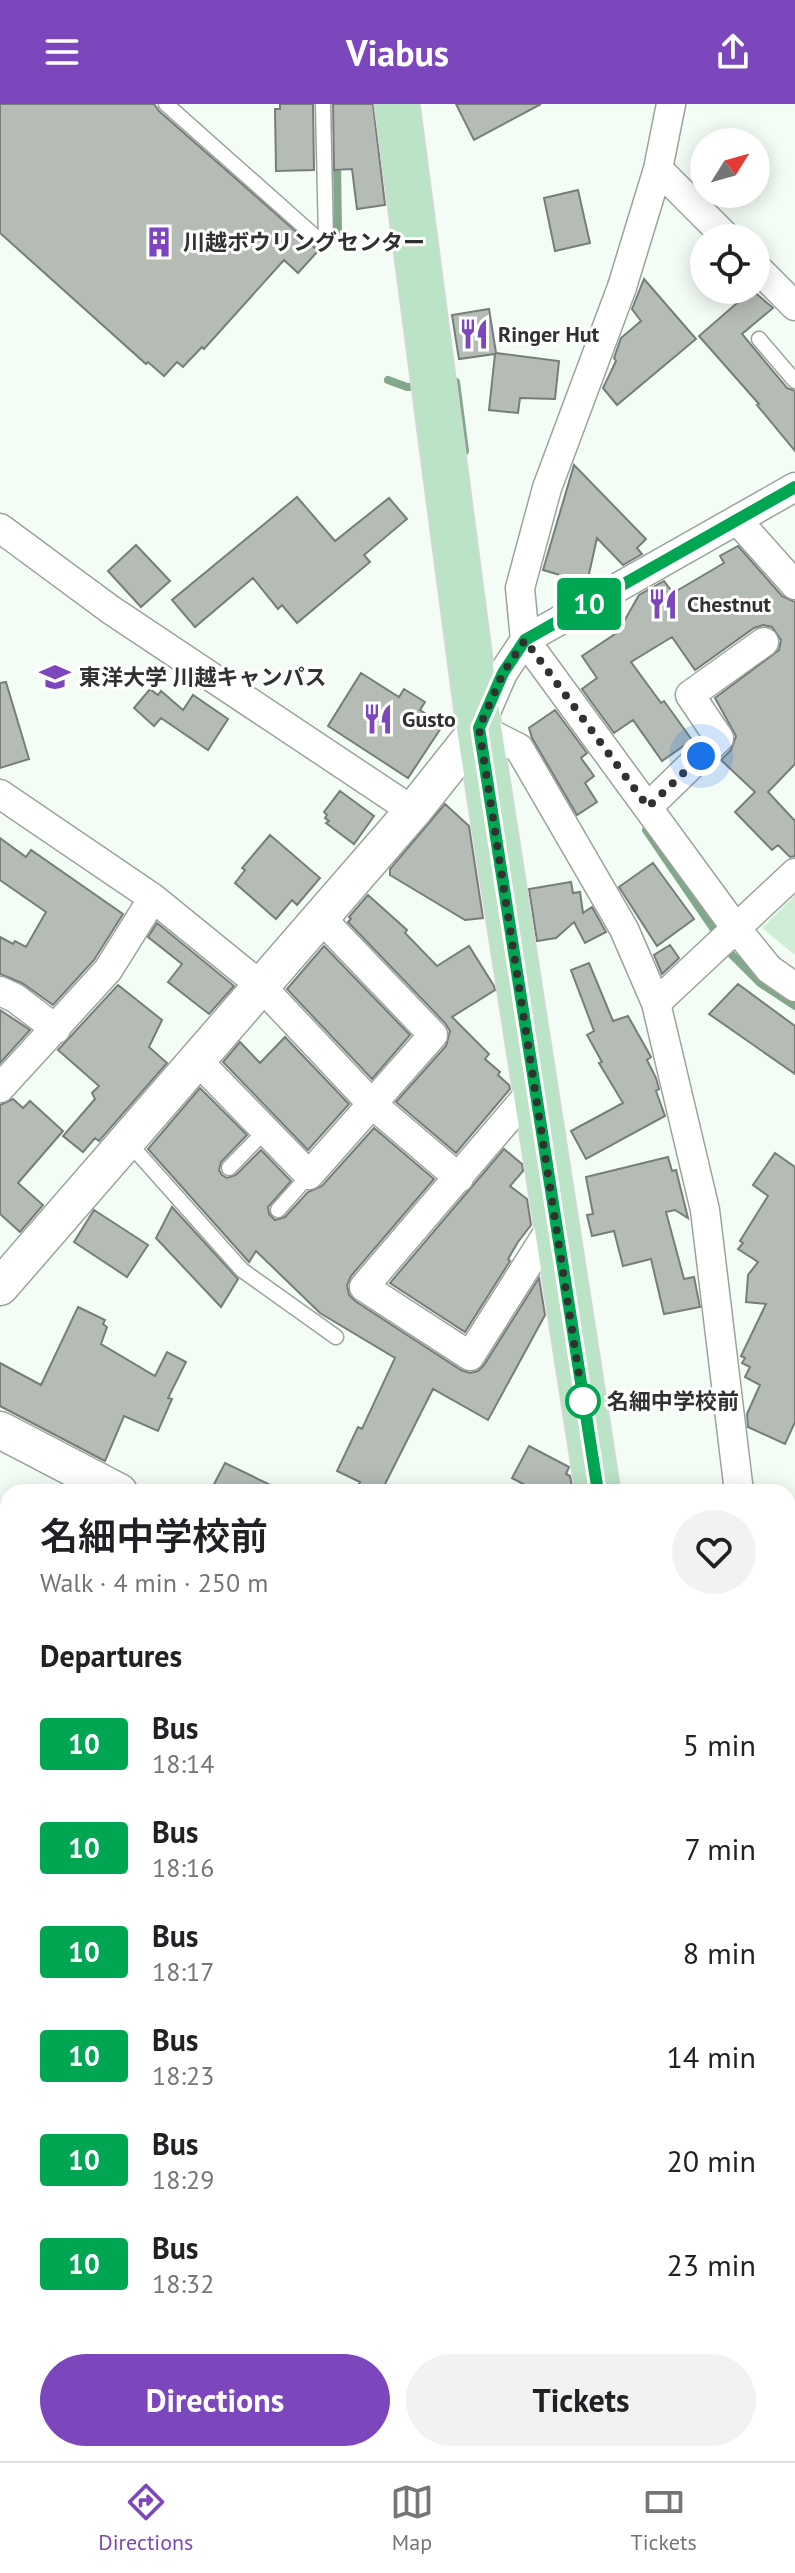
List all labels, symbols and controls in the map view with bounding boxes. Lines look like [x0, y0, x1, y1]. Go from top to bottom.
text: Viabus [346, 29, 449, 76]
icon: menu [40, 30, 84, 74]
icon: share [711, 30, 755, 74]
north arrow [690, 128, 770, 208]
map controls [690, 128, 770, 304]
button: locate [690, 224, 770, 304]
building icon: 川越ボウリングセンター [142, 225, 176, 259]
place label: 川越ボウリングセンター [183, 228, 425, 256]
restaurant icon: Ringer Hut [457, 317, 491, 351]
place label: Ringer Hut [498, 320, 600, 348]
line badge: 10 [553, 578, 625, 630]
text: 10 [573, 585, 605, 622]
restaurant icon: Chestnut [646, 587, 680, 621]
place label: Chestnut [687, 590, 771, 618]
school or university icon: 東洋大学 川越キャンパス [38, 660, 72, 694]
place label: 東洋大学 川越キャンパス [79, 663, 327, 691]
restaurant icon: Gusto [361, 702, 395, 736]
place label: Gusto [402, 705, 456, 733]
your location [681, 736, 721, 776]
marker: 名細中学校前 [566, 1384, 600, 1418]
place label: 名細中学校前 [607, 1387, 739, 1415]
button: heart [672, 1510, 756, 1594]
text: 名細中学校前 [40, 1511, 268, 1560]
text: Walk · 4 min · 250 m [40, 1566, 268, 1599]
text: Departures [40, 1636, 182, 1675]
text: Bus [152, 1708, 199, 1747]
text: 10 [68, 1725, 100, 1762]
text: 5 min [683, 1725, 756, 1764]
text: 18:14 [152, 1747, 214, 1780]
text: Bus [152, 1812, 199, 1851]
text: 10 [68, 1829, 100, 1866]
text: 7 min [684, 1829, 756, 1868]
text: 18:16 [152, 1851, 214, 1884]
text: Bus [152, 1916, 199, 1955]
text: 10 [68, 1933, 100, 1970]
text: 8 min [683, 1933, 756, 1972]
text: 18:17 [152, 1955, 214, 1988]
text: Bus [152, 2020, 199, 2059]
text: 10 [68, 2037, 100, 2074]
text: 14 min [666, 2037, 756, 2076]
text: 18:23 [152, 2059, 214, 2092]
text: Bus [152, 2124, 199, 2163]
text: 10 [68, 2141, 100, 2178]
text: 20 min [666, 2141, 756, 2180]
text: 18:29 [152, 2163, 214, 2196]
text: Bus [152, 2228, 199, 2267]
text: 10 [68, 2245, 100, 2282]
text: 23 min [666, 2245, 756, 2284]
text: 18:32 [152, 2267, 214, 2300]
button: Directions [40, 2354, 390, 2446]
button: Tickets [406, 2354, 756, 2446]
tab: Directions [98, 2480, 193, 2556]
tab: Map [390, 2480, 434, 2556]
tab: Tickets [631, 2480, 697, 2556]

